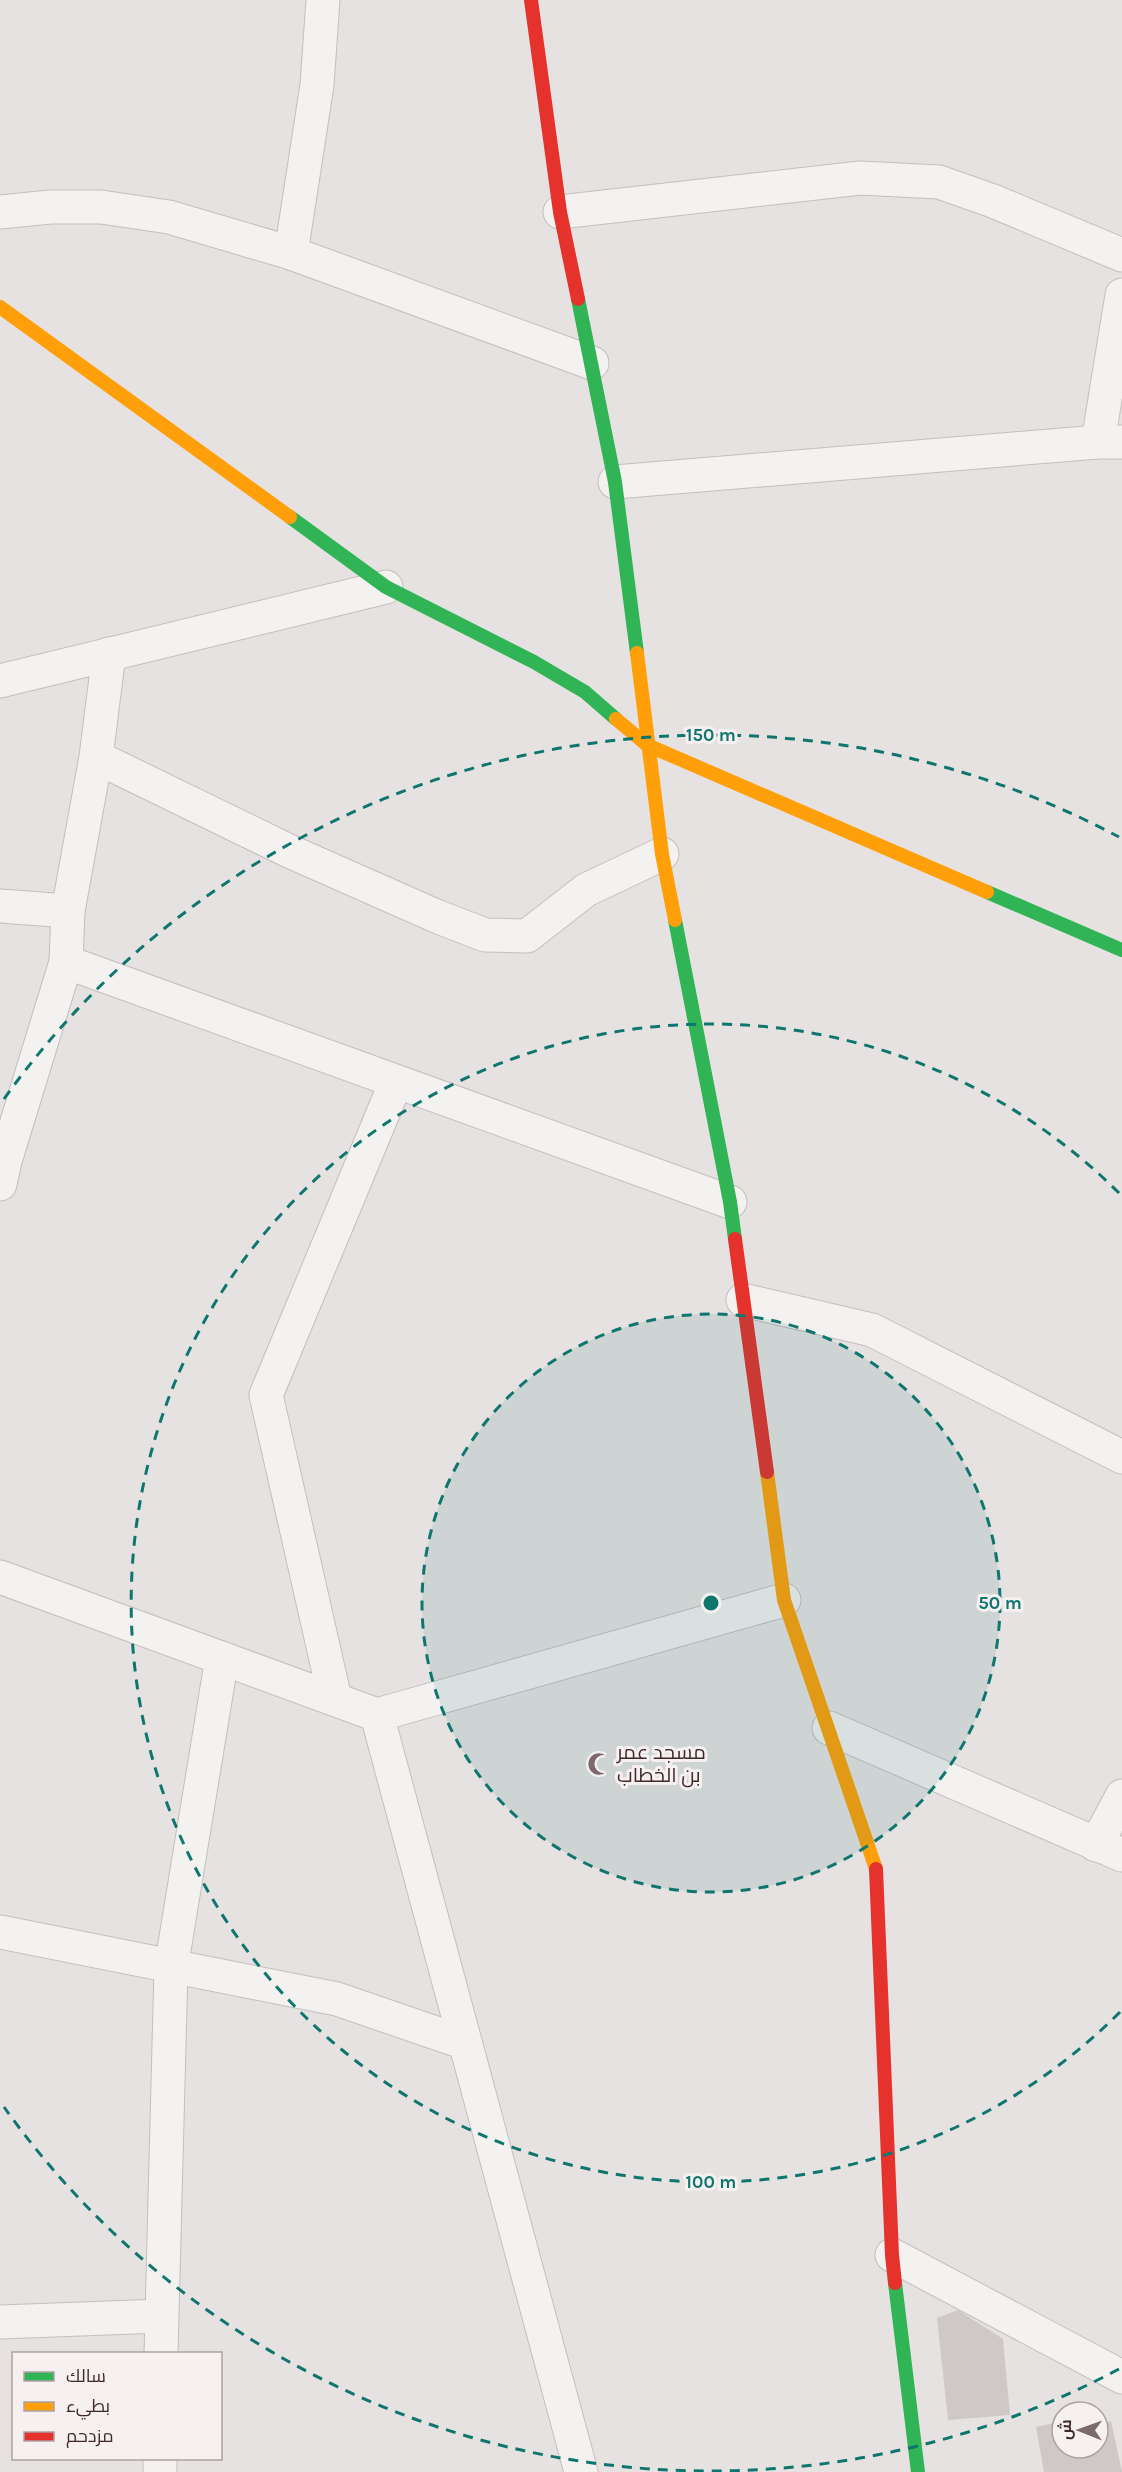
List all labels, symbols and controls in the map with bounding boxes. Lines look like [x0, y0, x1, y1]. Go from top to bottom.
text: 150 m [686, 724, 736, 746]
text: 50 m [978, 1592, 1022, 1614]
centre of rings [701, 1593, 721, 1613]
place label: مسجد عمر بن الخطاب [616, 1741, 706, 1788]
mosque icon: مسجد عمر بن الخطاب [586, 1751, 612, 1777]
text: 100 m [686, 2171, 736, 2193]
legend [12, 2352, 222, 2460]
text: سالك [66, 2365, 106, 2387]
text: بطيء [66, 2395, 110, 2420]
north arrow [1050, 2400, 1110, 2460]
text: ش [1056, 2419, 1075, 2440]
text: مزدحم [66, 2425, 114, 2448]

